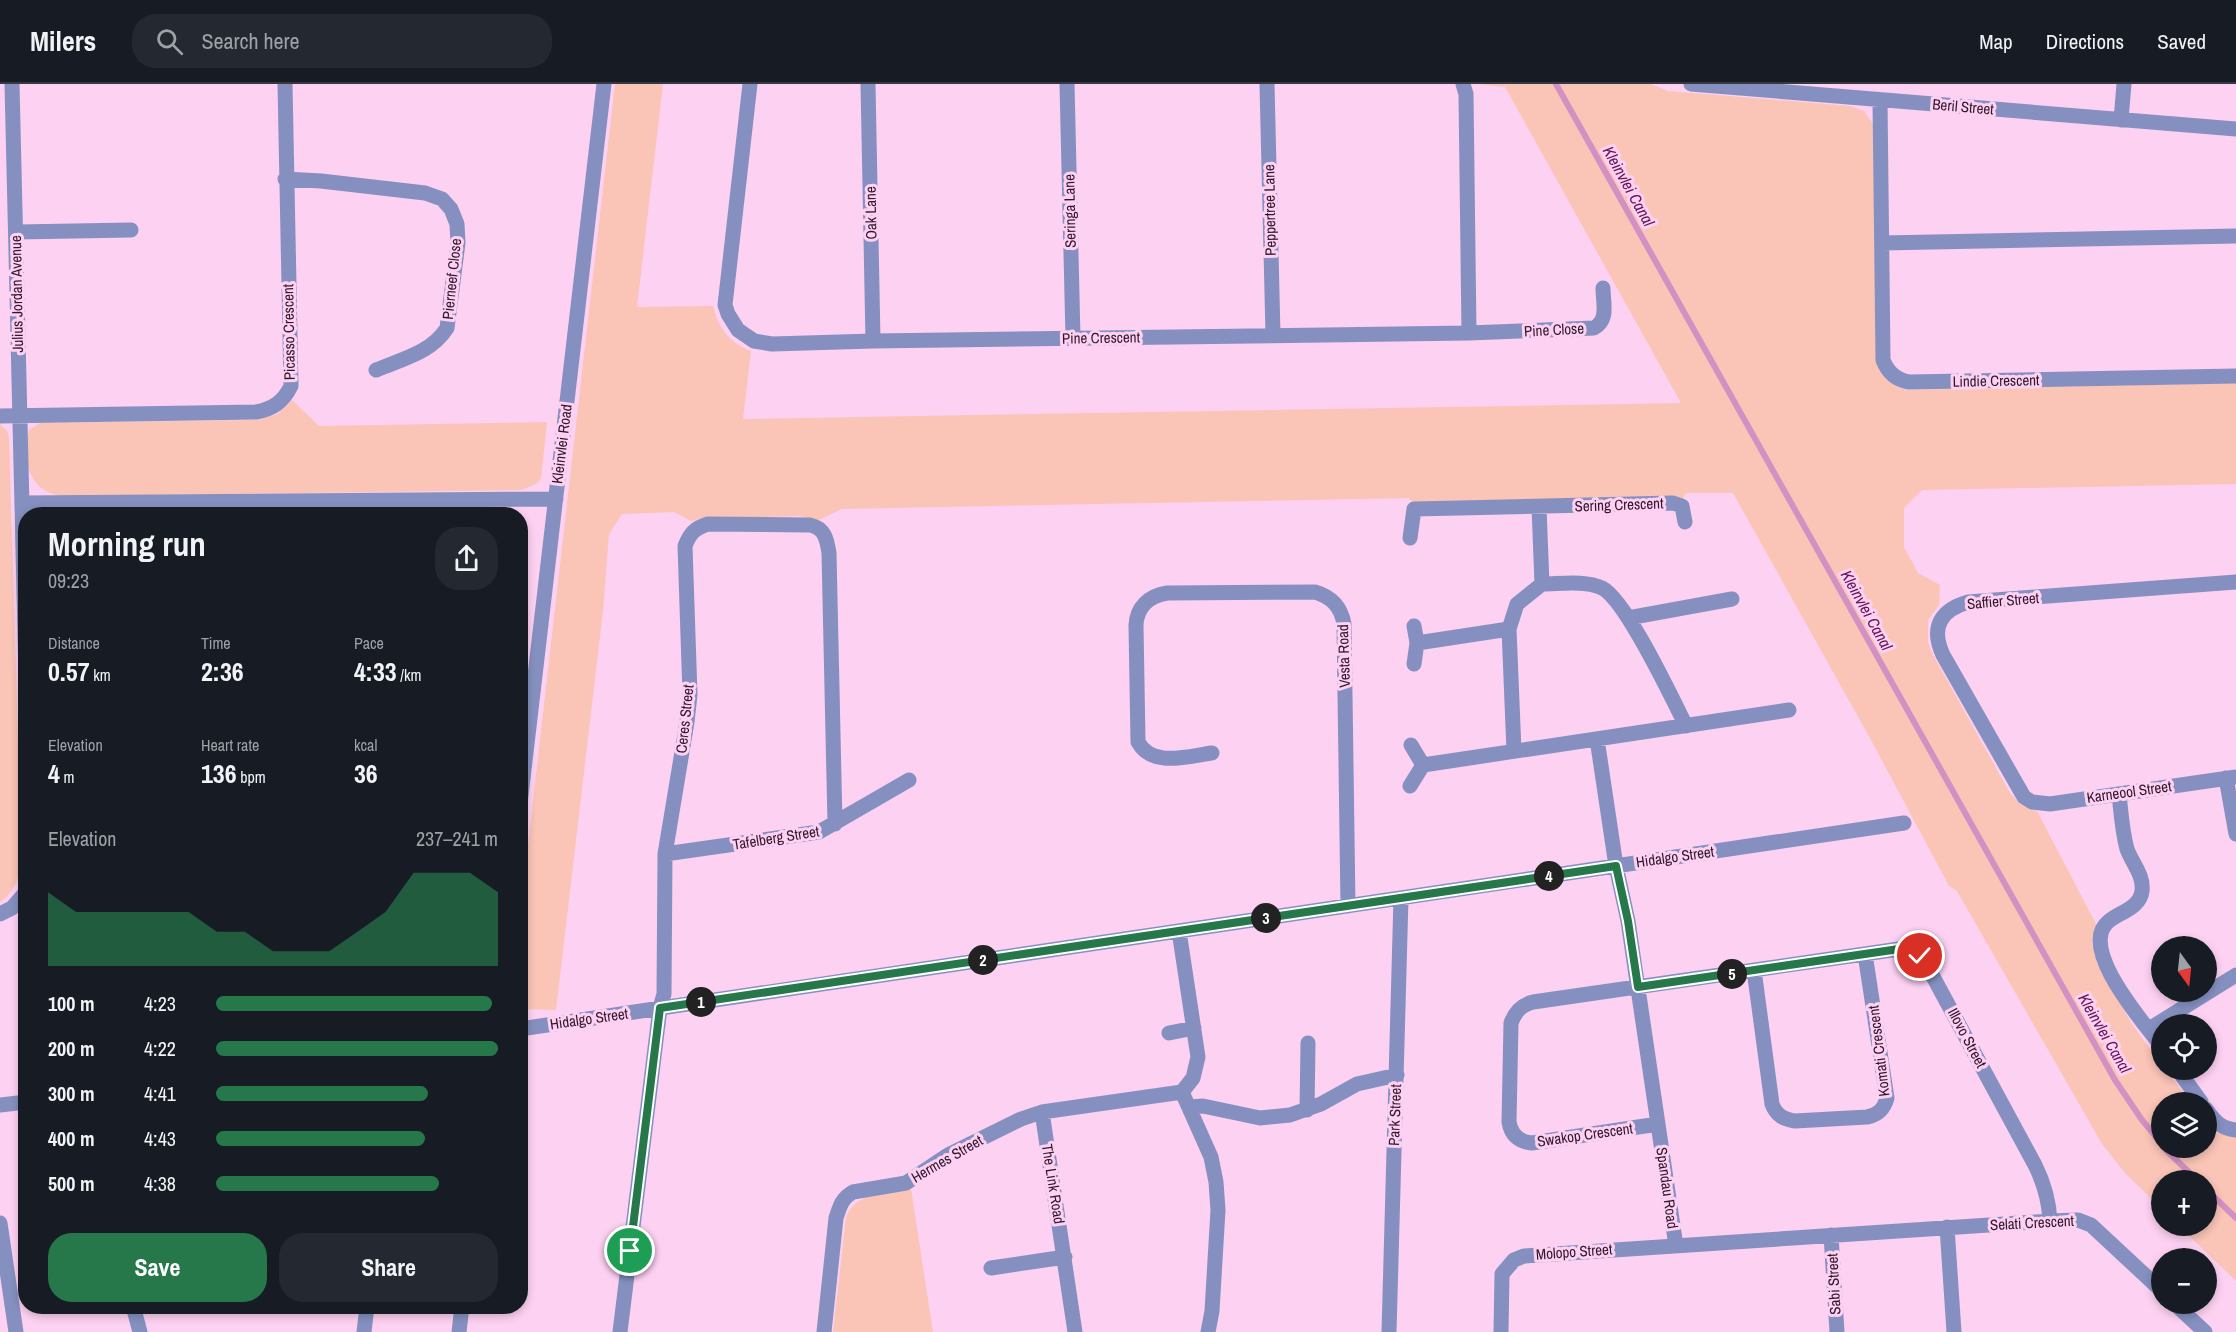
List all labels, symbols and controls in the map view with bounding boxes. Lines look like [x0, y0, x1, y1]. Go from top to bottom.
search box [132, 14, 552, 68]
text: Milers [30, 22, 96, 60]
icon: search [153, 25, 186, 58]
text: Search here [201, 26, 300, 56]
text: Map [1979, 27, 2013, 56]
text: Directions [2046, 27, 2124, 56]
text: Saved [2157, 27, 2206, 56]
street label: Beril Street [1931, 93, 1995, 120]
water label: Kleinvlei Canal [1598, 142, 1661, 231]
street label: Peppertree Lane [1258, 164, 1281, 256]
street label: Seringa Lane [1058, 174, 1081, 248]
street label: Oak Lane [860, 186, 881, 240]
street label: Julius Jordan Avenue [5, 235, 28, 353]
street label: Pierneef Close [437, 237, 466, 321]
street label: Picasso Crescent [277, 283, 300, 380]
street label: Pine Close [1523, 317, 1585, 342]
street label: Pine Crescent [1062, 326, 1141, 349]
street label: Lindie Crescent [1952, 369, 2040, 392]
street label: Kleinvlei Road [546, 403, 577, 485]
street label: Sering Crescent [1574, 492, 1664, 517]
text: Morning run [48, 522, 206, 566]
button: share [435, 527, 498, 590]
water label: Kleinvlei Canal [1836, 566, 1899, 655]
text: 09:23 [48, 567, 89, 594]
street label: Saffier Street [1966, 587, 2040, 614]
street label: Vesta Road [1332, 624, 1355, 688]
text: Distance [48, 632, 100, 654]
text: Time [201, 632, 231, 654]
text: Pace [354, 632, 384, 654]
text: 0.57 [48, 654, 90, 689]
text: 2:36 [201, 654, 244, 689]
text: 4:33 [354, 654, 397, 689]
text: km [90, 664, 111, 686]
text: /km [397, 664, 421, 686]
street label: Ceres Street [670, 683, 699, 754]
text: Elevation [48, 734, 103, 756]
text: Heart rate [201, 734, 259, 756]
text: kcal [354, 734, 377, 756]
text: 4 [48, 756, 60, 791]
text: 136 [201, 756, 237, 791]
text: 36 [354, 756, 378, 791]
text: m [60, 766, 74, 788]
text: bpm [237, 766, 266, 788]
street label: Karneool Street [2085, 775, 2173, 808]
street label: Tafelberg Street [731, 820, 821, 855]
text: Elevation [48, 825, 116, 852]
text: 237–241 m [416, 825, 498, 852]
street label: Hidalgo Street [1635, 841, 1716, 872]
pin: 4 [1534, 861, 1564, 891]
text: 4 [1545, 865, 1553, 887]
pin: 3 [1251, 903, 1281, 933]
text: 3 [1262, 907, 1270, 929]
pin [1894, 930, 1945, 981]
north arrow [2151, 936, 2217, 1002]
map controls [2151, 936, 2217, 1314]
icon: check [1903, 939, 1936, 972]
pin: 2 [968, 945, 998, 975]
text: 2 [979, 949, 987, 971]
pin: 5 [1717, 959, 1747, 989]
text: 5 [1728, 963, 1736, 985]
pin: 1 [686, 987, 716, 1017]
water label: Kleinvlei Canal [2073, 989, 2137, 1078]
text: 100 m [48, 990, 95, 1017]
text: 4:23 [144, 990, 176, 1017]
text: 1 [697, 991, 705, 1013]
street label: Hidalgo Street [549, 1003, 630, 1034]
street label: Komati Crescent [1862, 1004, 1895, 1098]
street label: Illovo Street [1943, 1004, 1992, 1072]
button: locate [2151, 1014, 2217, 1080]
text: 200 m [48, 1035, 95, 1062]
text: 4:22 [144, 1035, 176, 1062]
text: 300 m [48, 1080, 95, 1107]
text: 4:41 [144, 1080, 176, 1107]
street label: Park Street [1383, 1083, 1406, 1146]
button: layers [2151, 1092, 2217, 1158]
street label: Swakop Crescent [1536, 1117, 1635, 1152]
text: 400 m [48, 1125, 95, 1152]
text: 4:43 [144, 1125, 176, 1152]
street label: Hermes Street [907, 1129, 987, 1187]
street label: The Link Road [1037, 1142, 1070, 1225]
street label: Spandau Road [1651, 1146, 1684, 1230]
text: 500 m [48, 1170, 95, 1197]
text: 4:38 [144, 1170, 176, 1197]
button: + [2151, 1170, 2217, 1236]
street label: Selati Crescent [1989, 1210, 2075, 1235]
pin [604, 1225, 655, 1276]
button: Save [48, 1233, 267, 1302]
button: Share [279, 1233, 498, 1302]
icon: arrive [613, 1234, 646, 1267]
street label: Molopo Street [1535, 1238, 1613, 1265]
button: − [2151, 1248, 2217, 1314]
street label: Sabi Street [1821, 1252, 1846, 1315]

